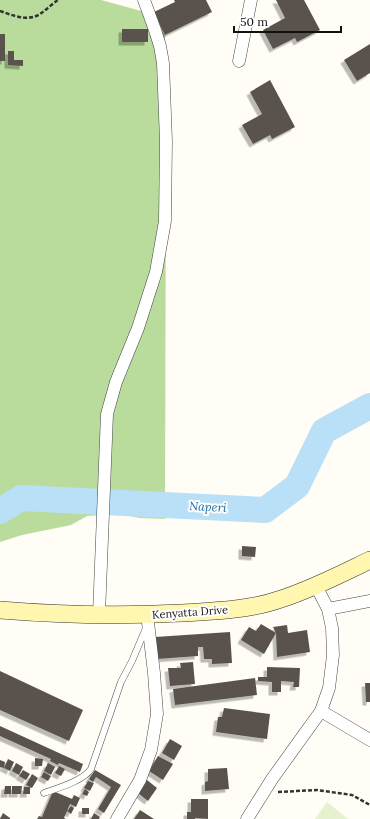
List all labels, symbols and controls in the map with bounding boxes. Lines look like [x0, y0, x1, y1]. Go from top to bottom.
scale bar [234, 8, 341, 34]
text: 50 m [240, 14, 268, 29]
water label: Naperi [189, 498, 227, 515]
street label: Kenyatta Drive [152, 602, 228, 622]

